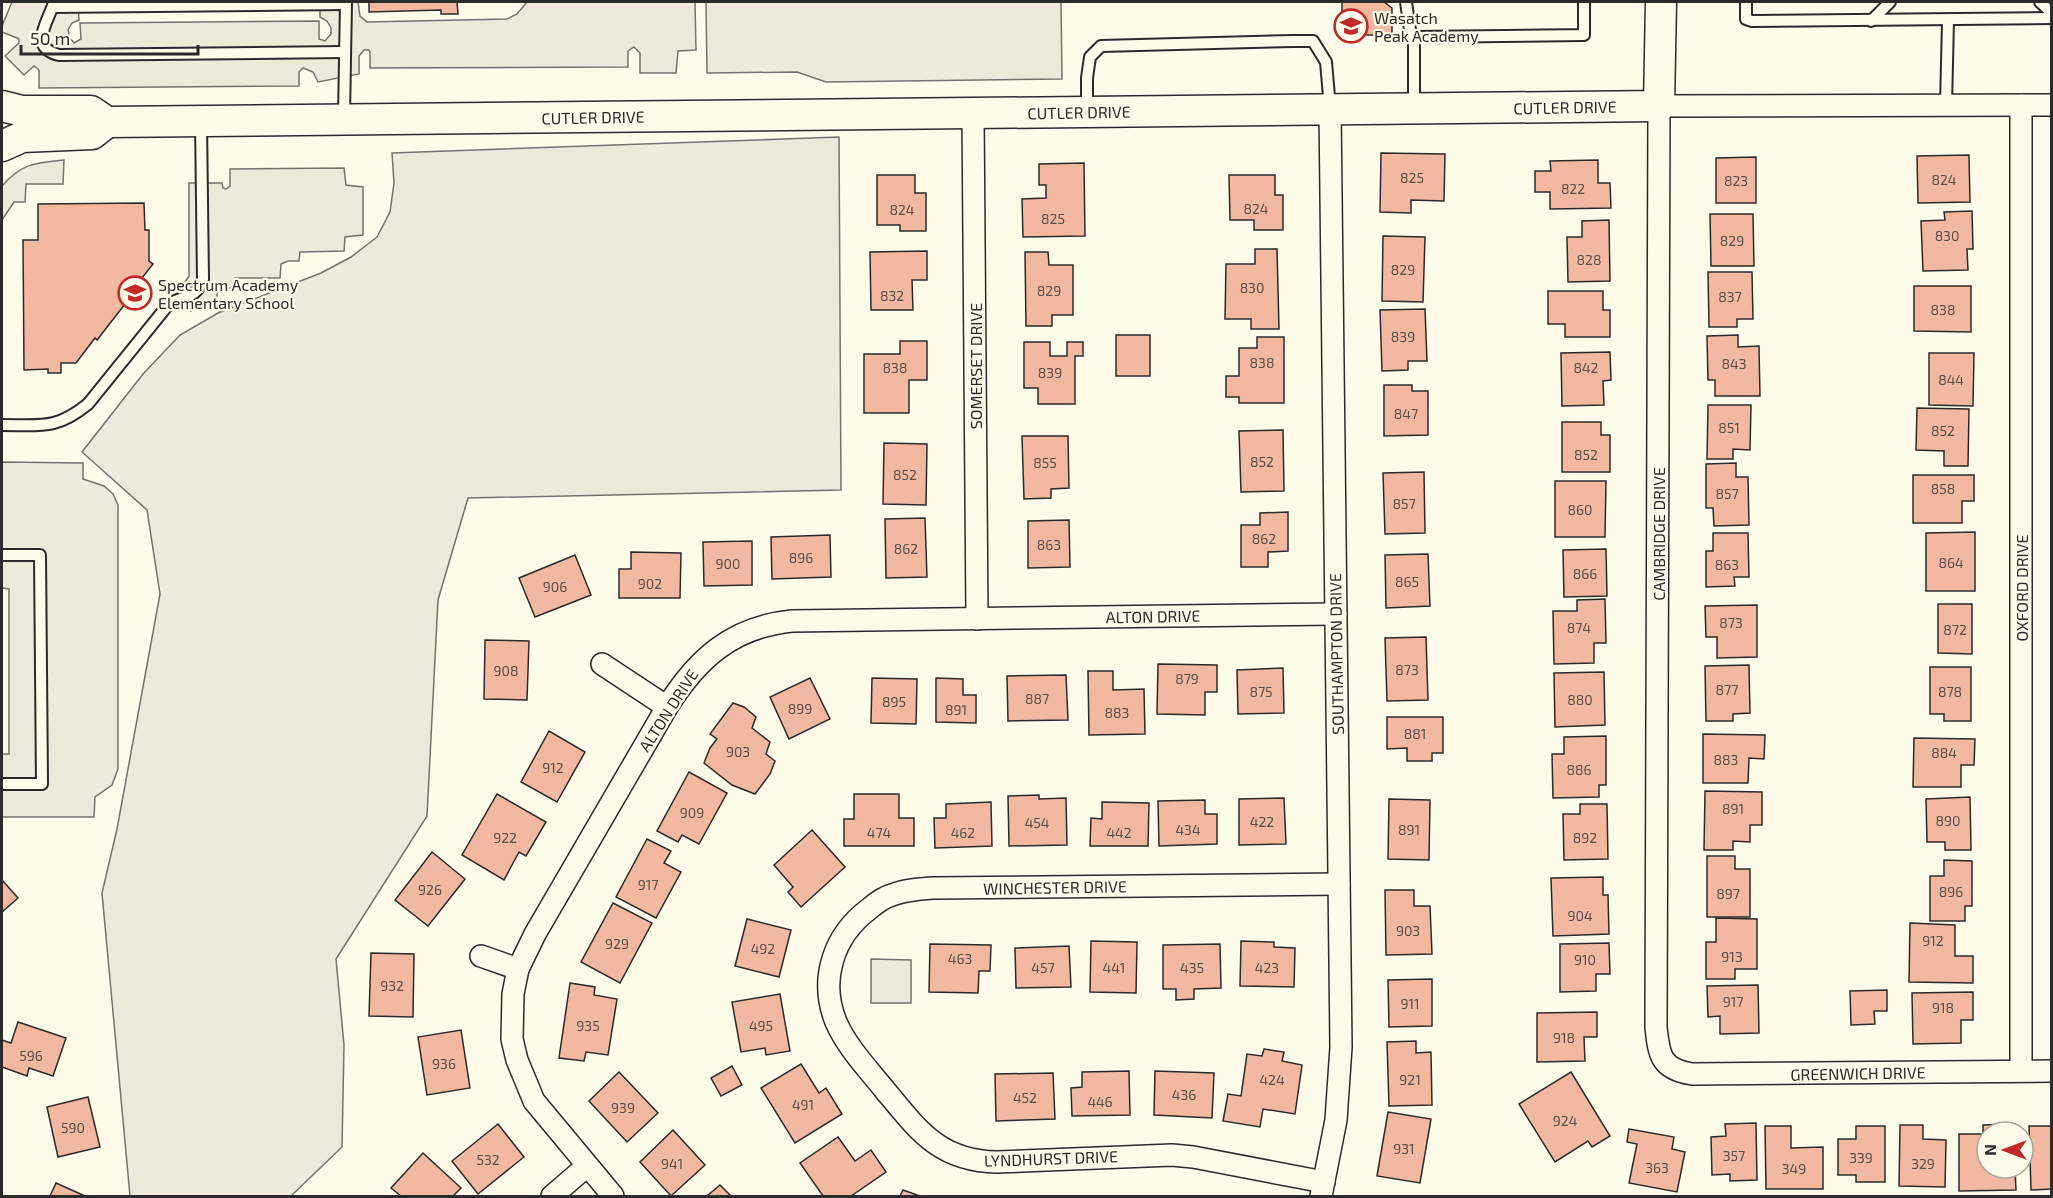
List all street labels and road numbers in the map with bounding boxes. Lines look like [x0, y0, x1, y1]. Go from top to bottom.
street label: CUTLER DRIVE [1513, 97, 1617, 117]
street label: CUTLER DRIVE [1027, 102, 1131, 122]
street label: CUTLER DRIVE [541, 107, 645, 127]
street label: SOMERSET DRIVE [966, 303, 985, 429]
street label: CAMBRIDGE DRIVE [1649, 467, 1668, 601]
street label: OXFORD DRIVE [2012, 535, 2031, 641]
street label: SOUTHAMPTON DRIVE [1325, 573, 1347, 735]
street label: ALTON DRIVE [1106, 606, 1200, 626]
street label: ALTON DRIVE [634, 665, 702, 755]
street label: WINCHESTER DRIVE [983, 876, 1127, 898]
street label: GREENWICH DRIVE [1790, 1062, 1926, 1084]
street label: LYNDHURST DRIVE [984, 1146, 1118, 1170]

